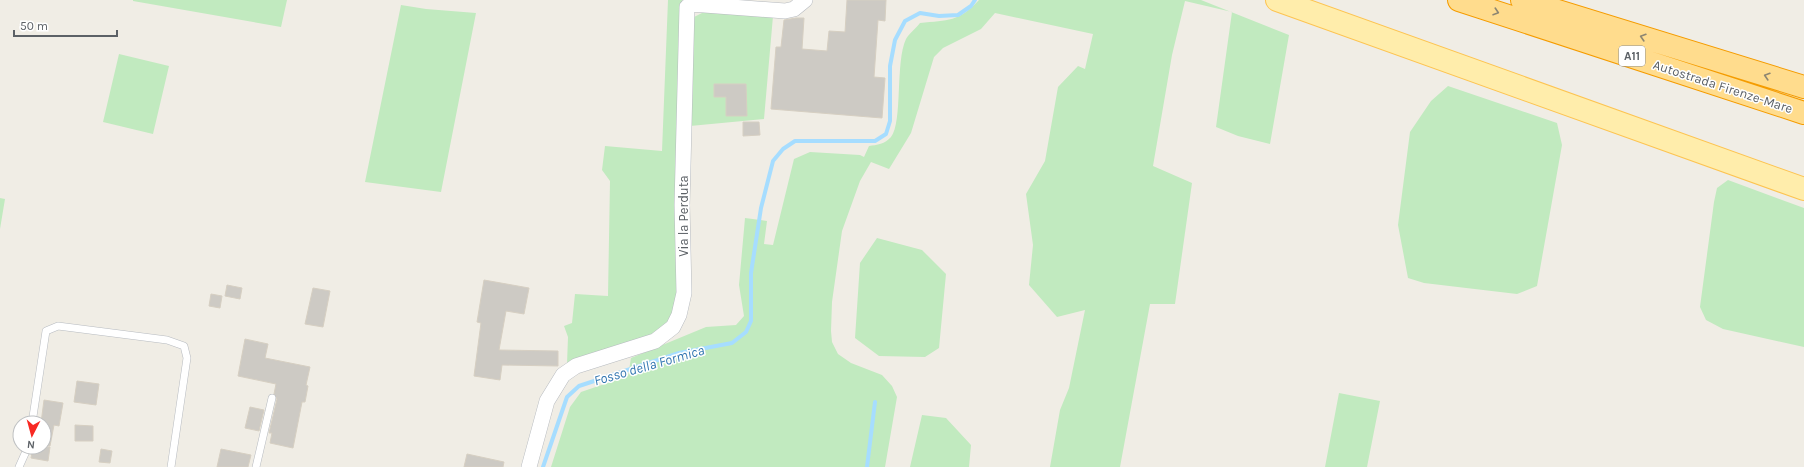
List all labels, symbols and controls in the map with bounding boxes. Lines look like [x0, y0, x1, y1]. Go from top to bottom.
one-way arrow [1493, 7, 1500, 16]
scale bar [14, 12, 117, 38]
text: 50 m [20, 19, 48, 33]
one-way arrow [1639, 33, 1646, 42]
road number: A11 [1619, 46, 1645, 66]
street label: Autostrada Firenze-Mare [1651, 57, 1795, 116]
one-way arrow [1763, 72, 1770, 81]
street label: Via la Perduta [676, 175, 691, 257]
water label: Fosso della Formica [592, 342, 706, 389]
north arrow [12, 415, 52, 455]
text: N [26, 438, 36, 451]

